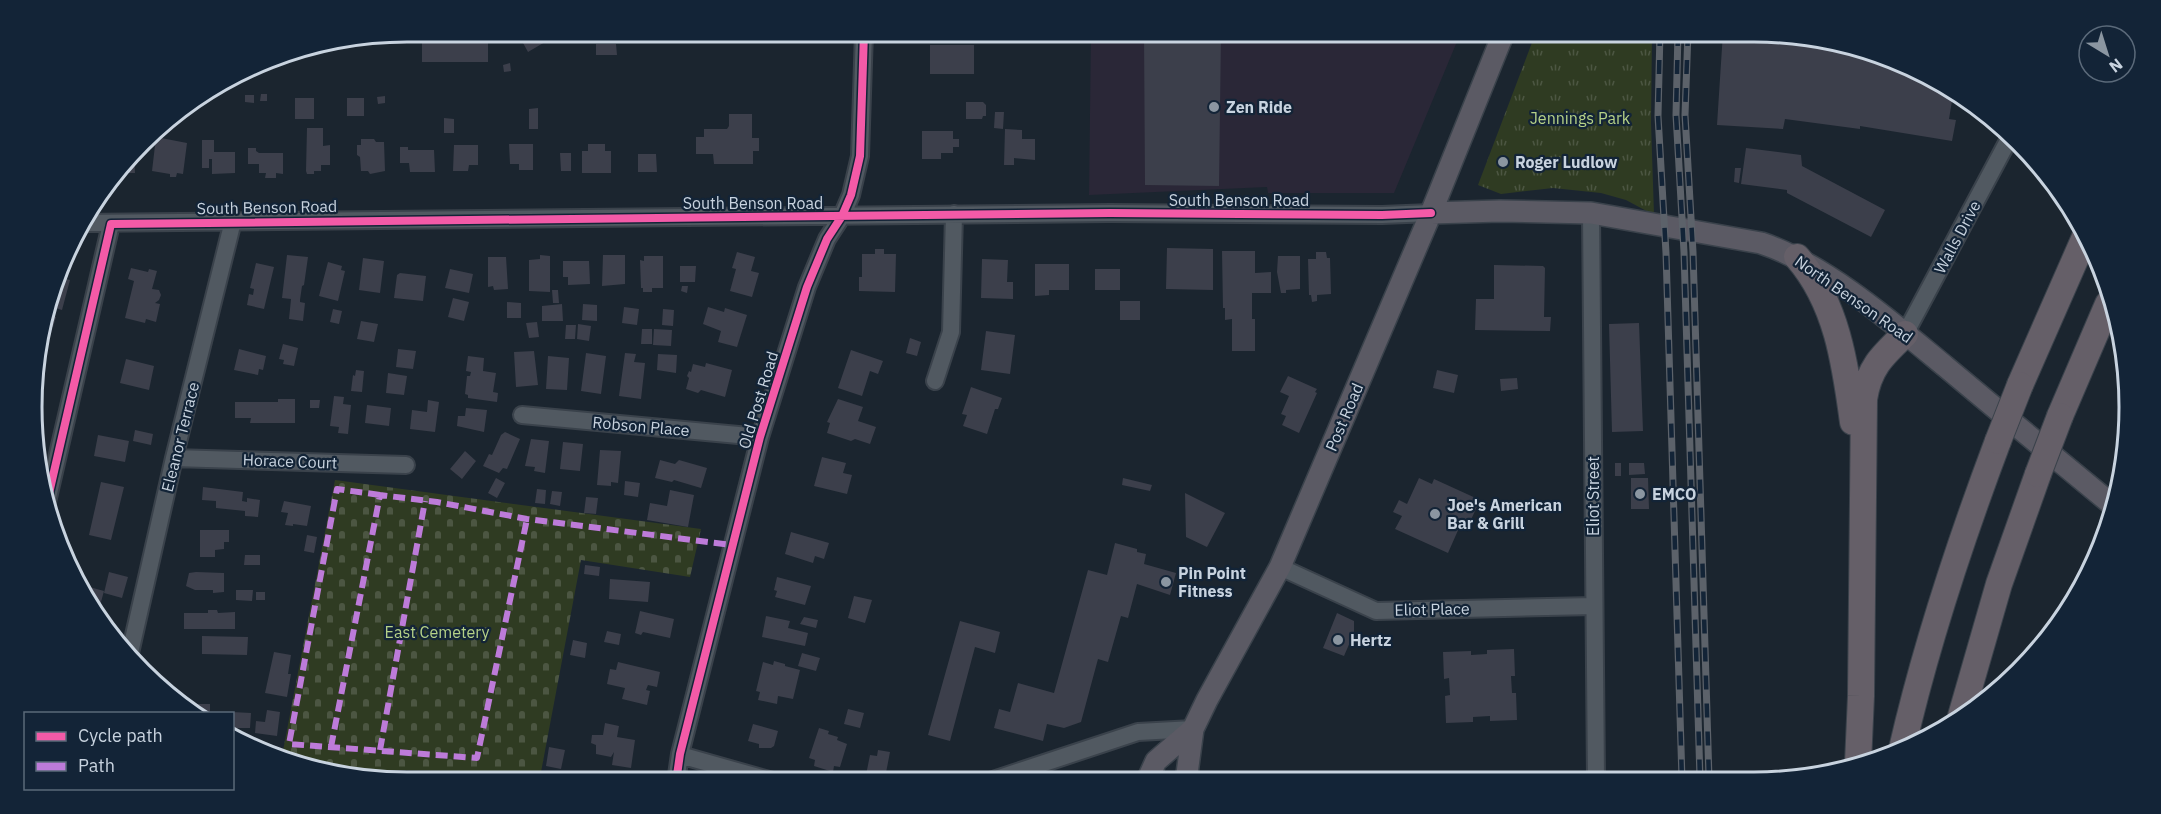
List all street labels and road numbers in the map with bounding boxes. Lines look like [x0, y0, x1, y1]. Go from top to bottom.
street label: South Benson Road [1169, 190, 1309, 210]
street label: South Benson Road [683, 193, 823, 213]
street label: South Benson Road [197, 196, 337, 218]
street label: Walls Drive [1929, 197, 1985, 277]
street label: North Benson Road [1791, 251, 1917, 347]
street label: Old Post Road [734, 349, 782, 451]
street label: Eleanor Terrace [157, 380, 203, 494]
street label: Post Road [1321, 380, 1367, 454]
street label: Robson Place [592, 412, 690, 440]
street label: Horace Court [242, 449, 338, 473]
street label: Eliot Street [1583, 456, 1603, 536]
street label: Eliot Place [1394, 598, 1470, 620]

